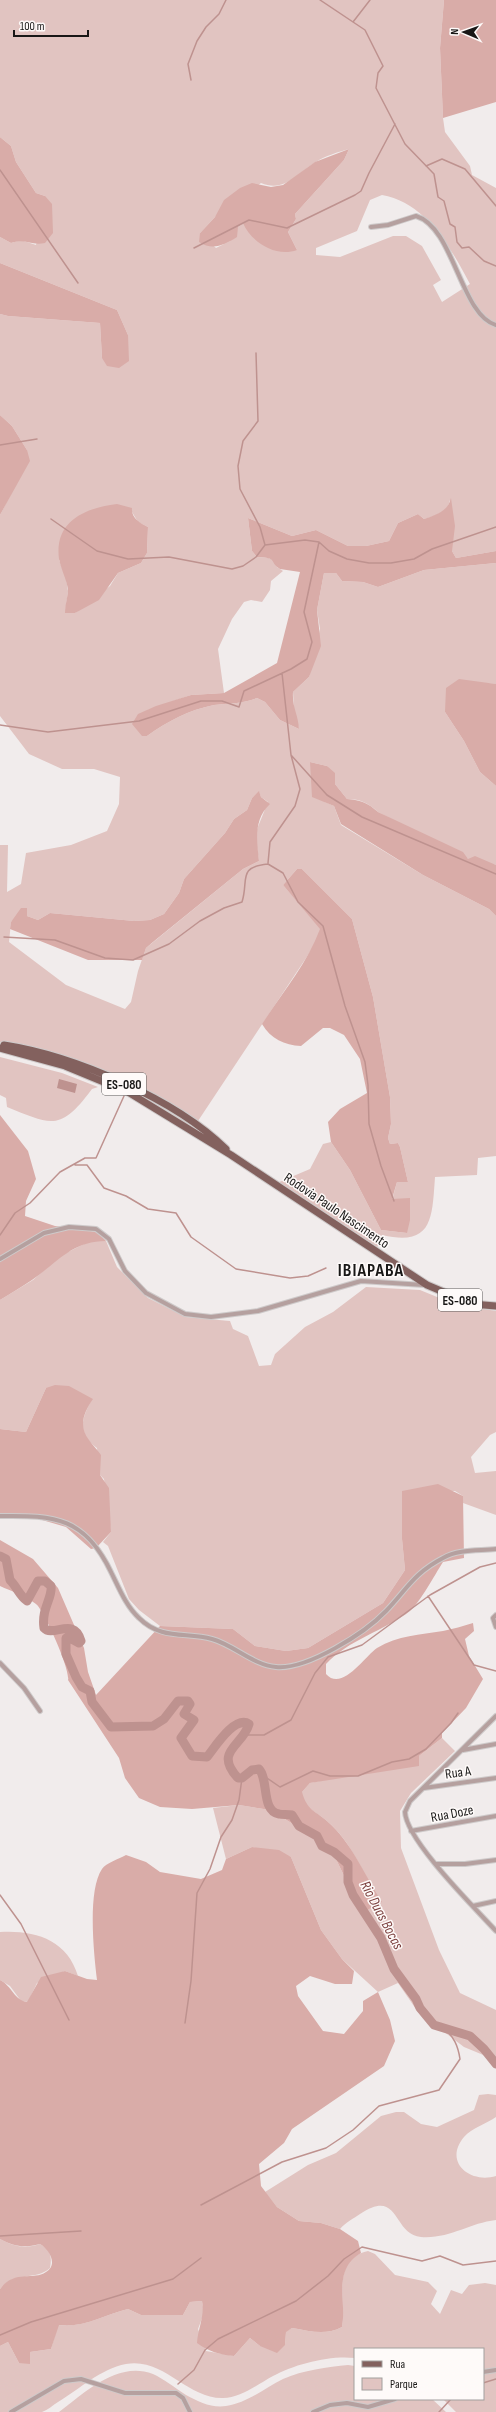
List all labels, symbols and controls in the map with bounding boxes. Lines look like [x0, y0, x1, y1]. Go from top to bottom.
scale bar [14, 12, 88, 38]
north arrow [444, 12, 484, 52]
text: 100 m [20, 19, 45, 34]
text: N [448, 28, 461, 35]
road number: ES-080 [102, 1073, 146, 1095]
street label: Rodovia Paulo Nascimento [281, 1169, 393, 1252]
district label: IBIAPABA [338, 1260, 404, 1281]
road number: ES-080 [438, 1289, 482, 1311]
street label: Rua A [444, 1762, 473, 1783]
street label: Rua Doze [429, 1801, 475, 1826]
water label: Rio Duas Bocas [356, 1878, 408, 1953]
legend [354, 2348, 484, 2400]
text: Rua [390, 2357, 406, 2372]
text: Parque [390, 2377, 418, 2392]

